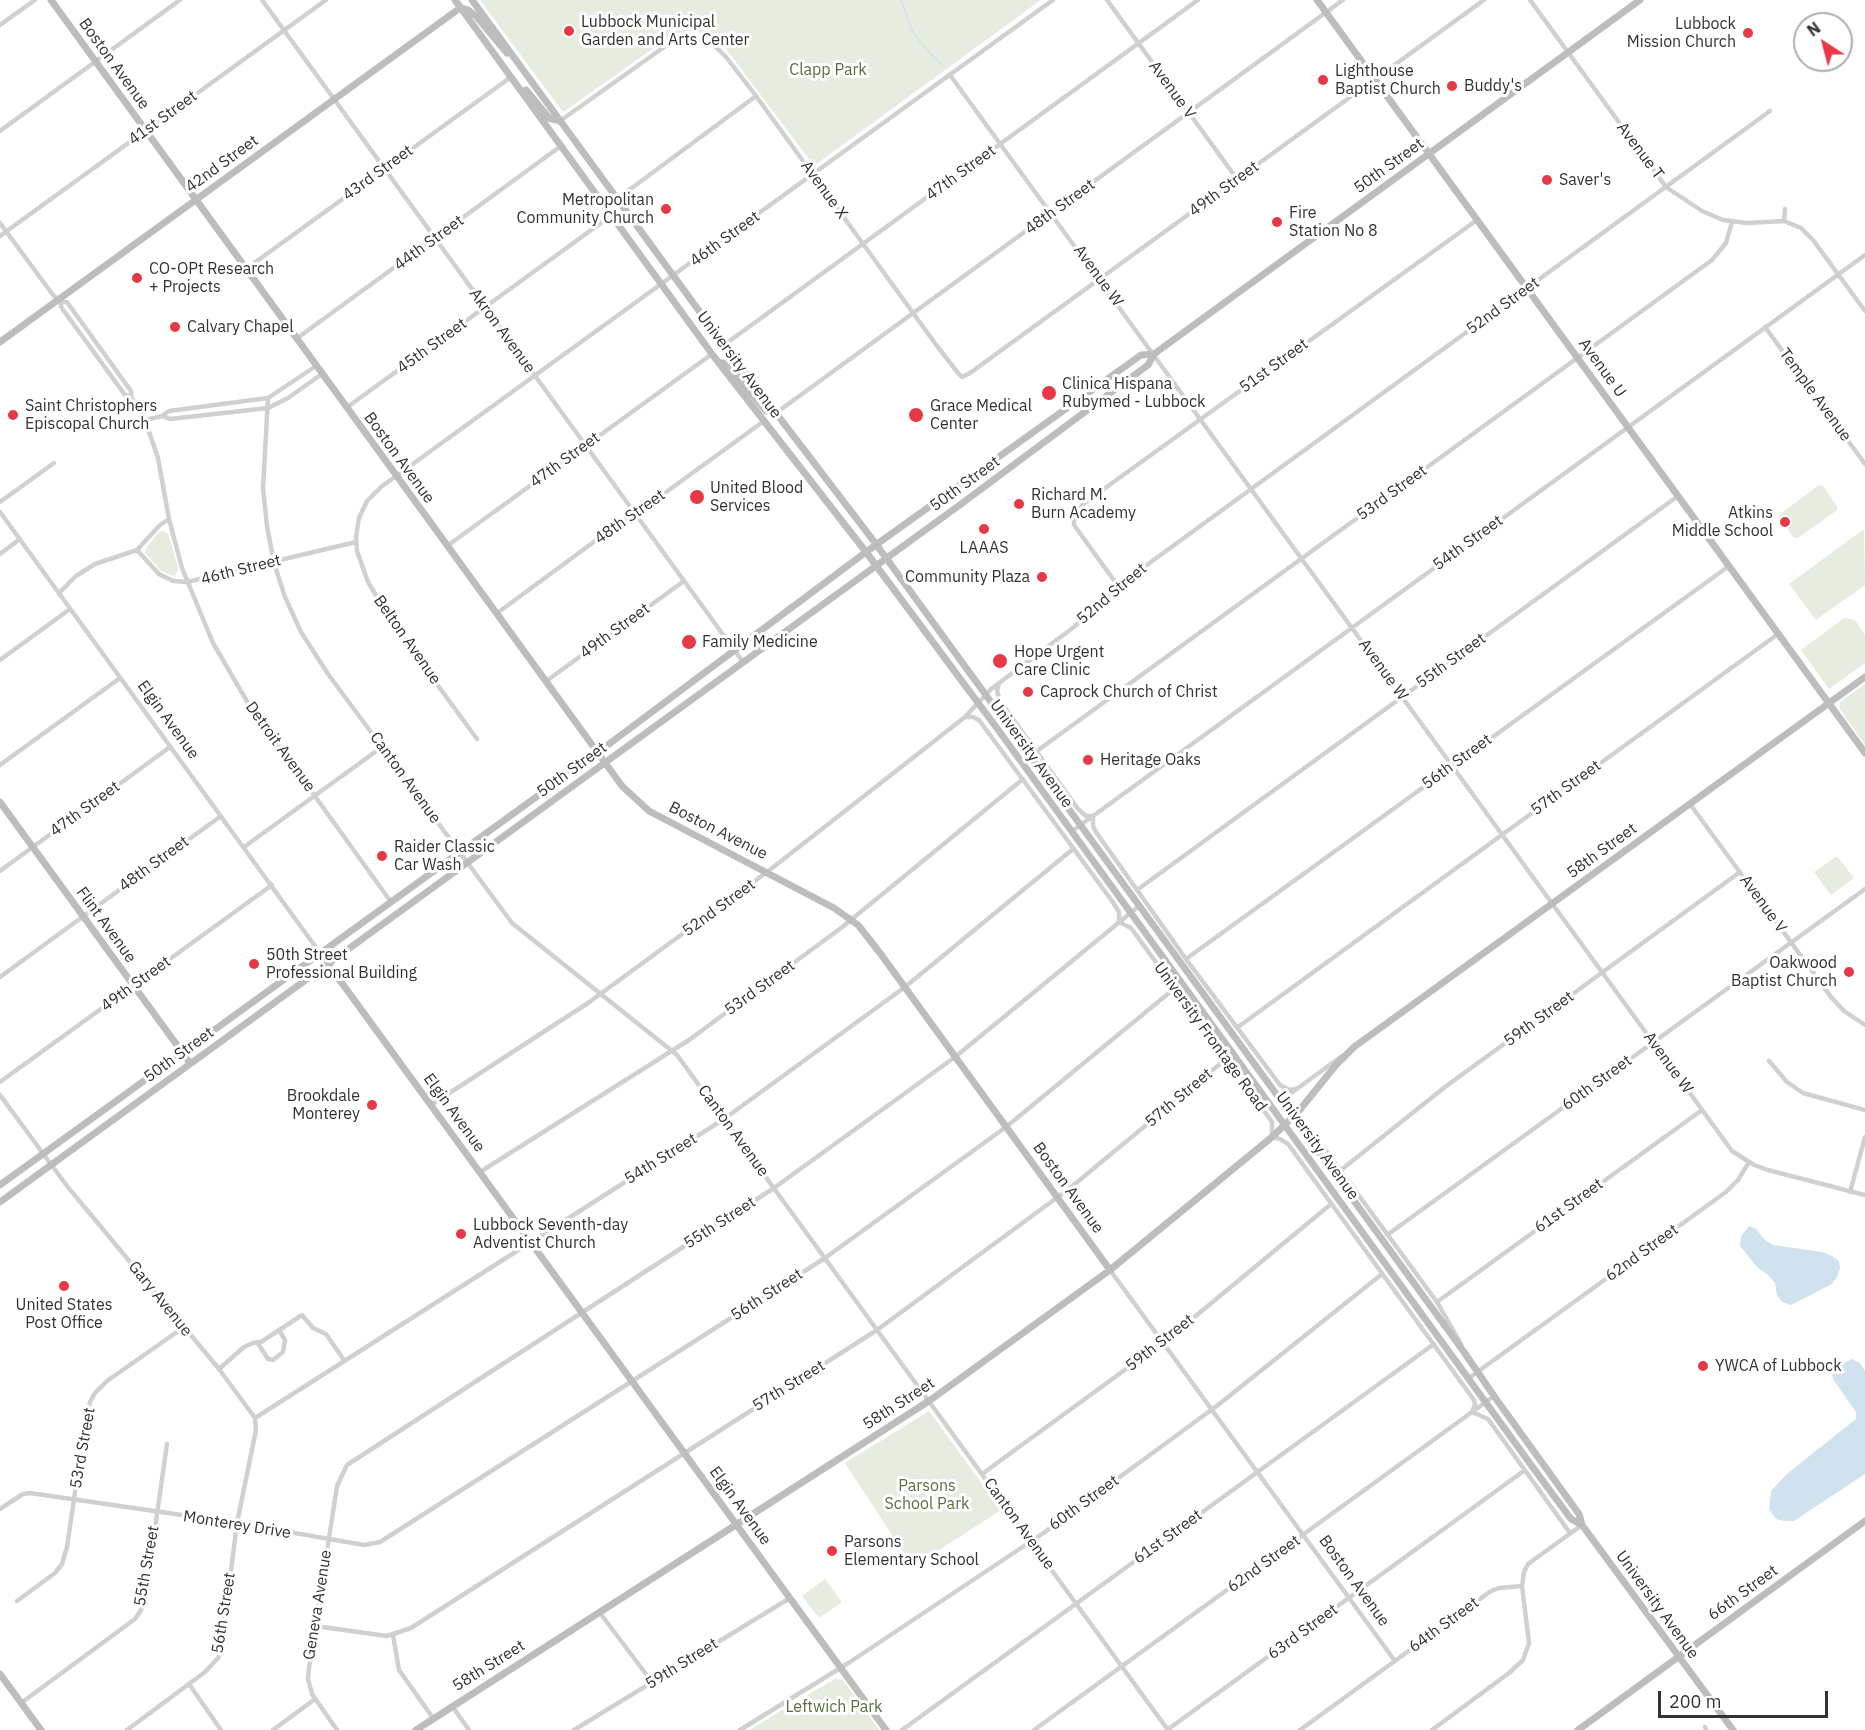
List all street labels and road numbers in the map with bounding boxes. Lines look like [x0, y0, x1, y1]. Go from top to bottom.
street label: Boston Avenue [75, 15, 153, 113]
street label: Avenue V [1145, 57, 1199, 123]
street label: 41st Street [125, 87, 201, 149]
street label: Avenue T [1612, 119, 1668, 183]
street label: 42nd Street [182, 131, 262, 197]
street label: 50th Street [1350, 134, 1428, 198]
street label: 43rd Street [339, 141, 417, 205]
street label: 47th Street [922, 141, 1000, 205]
street label: Avenue X [797, 157, 851, 223]
street label: 49th Street [1185, 157, 1263, 221]
street label: 48th Street [1021, 175, 1099, 239]
street label: 46th Street [686, 207, 764, 271]
street label: 44th Street [390, 211, 468, 275]
street label: Avenue W [1069, 241, 1127, 311]
street label: 52nd Street [1463, 273, 1543, 339]
street label: Akron Avenue [465, 285, 539, 377]
street label: University Avenue [693, 308, 785, 422]
street label: 45th Street [393, 314, 471, 378]
street label: 51st Street [1236, 335, 1312, 397]
street label: Avenue U [1574, 335, 1630, 401]
street label: Temple Avenue [1775, 345, 1855, 445]
street label: Boston Avenue [360, 409, 438, 507]
street label: 47th Street [526, 428, 604, 492]
street label: 50th Street [926, 452, 1004, 516]
street label: 53rd Street [1353, 461, 1431, 525]
street label: 48th Street [591, 486, 669, 548]
street label: 54th Street [1429, 511, 1507, 575]
street label: 46th Street [199, 551, 283, 589]
street label: 52nd Street [1073, 559, 1151, 629]
street label: Belton Avenue [369, 592, 445, 688]
street label: 49th Street [576, 599, 654, 663]
street label: 55th Street [1412, 629, 1490, 693]
street label: Avenue W [1354, 635, 1412, 705]
street label: Elgin Avenue [133, 677, 203, 763]
street label: University Avenue [985, 696, 1077, 812]
street label: Detroit Avenue [241, 698, 319, 796]
street label: Canton Avenue [365, 729, 445, 827]
street label: 56th Street [1418, 730, 1496, 794]
street label: 50th Street [533, 738, 611, 802]
street label: 57th Street [1527, 756, 1605, 820]
street label: 47th Street [46, 777, 124, 841]
street label: Boston Avenue [666, 798, 770, 864]
street label: 58th Street [1563, 819, 1641, 883]
street label: 48th Street [115, 832, 193, 896]
street label: Avenue V [1736, 871, 1790, 937]
street label: 52nd Street [679, 875, 759, 941]
street label: Flint Avenue [72, 883, 140, 967]
street label: 49th Street [97, 952, 175, 1016]
street label: 53rd Street [721, 956, 799, 1020]
street label: University Frontage Road [1149, 959, 1271, 1115]
street label: 59th Street [1500, 987, 1578, 1051]
street label: 50th Street [140, 1023, 218, 1087]
street label: Avenue W [1639, 1028, 1697, 1098]
street label: 60th Street [1558, 1051, 1636, 1115]
street label: 57th Street [1142, 1064, 1216, 1132]
street label: Elgin Avenue [419, 1070, 489, 1156]
street label: Canton Avenue [693, 1082, 773, 1180]
street label: University Avenue [1271, 1088, 1363, 1204]
street label: 54th Street [621, 1129, 701, 1189]
street label: Boston Avenue [1029, 1139, 1107, 1237]
street label: 61st Street [1531, 1175, 1607, 1237]
street label: 55th Street [681, 1193, 759, 1253]
street label: 62nd Street [1602, 1220, 1682, 1286]
street label: Gary Avenue [124, 1258, 196, 1340]
street label: 56th Street [728, 1265, 806, 1325]
street label: 59th Street [1122, 1310, 1198, 1376]
street label: 57th Street [749, 1356, 829, 1416]
street label: 58th Street [860, 1374, 938, 1434]
street label: 53rd Street [66, 1406, 100, 1490]
street label: Elgin Avenue [705, 1463, 775, 1549]
street label: 60th Street [1045, 1471, 1123, 1535]
street label: Canton Avenue [979, 1475, 1059, 1573]
street label: 61st Street [1130, 1506, 1206, 1568]
street label: Monterey Drive [182, 1507, 292, 1543]
street label: 55th Street [130, 1524, 164, 1608]
street label: 62nd Street [1224, 1531, 1304, 1597]
street label: Boston Avenue [1315, 1532, 1393, 1630]
street label: University Avenue [1611, 1547, 1703, 1663]
street label: Geneva Avenue [300, 1549, 336, 1661]
street label: 66th Street [1704, 1561, 1782, 1625]
street label: 56th Street [208, 1571, 240, 1655]
street label: 64th Street [1405, 1593, 1483, 1657]
street label: 63rd Street [1264, 1600, 1342, 1664]
street label: 59th Street [642, 1634, 722, 1694]
street label: 58th Street [449, 1636, 529, 1696]

